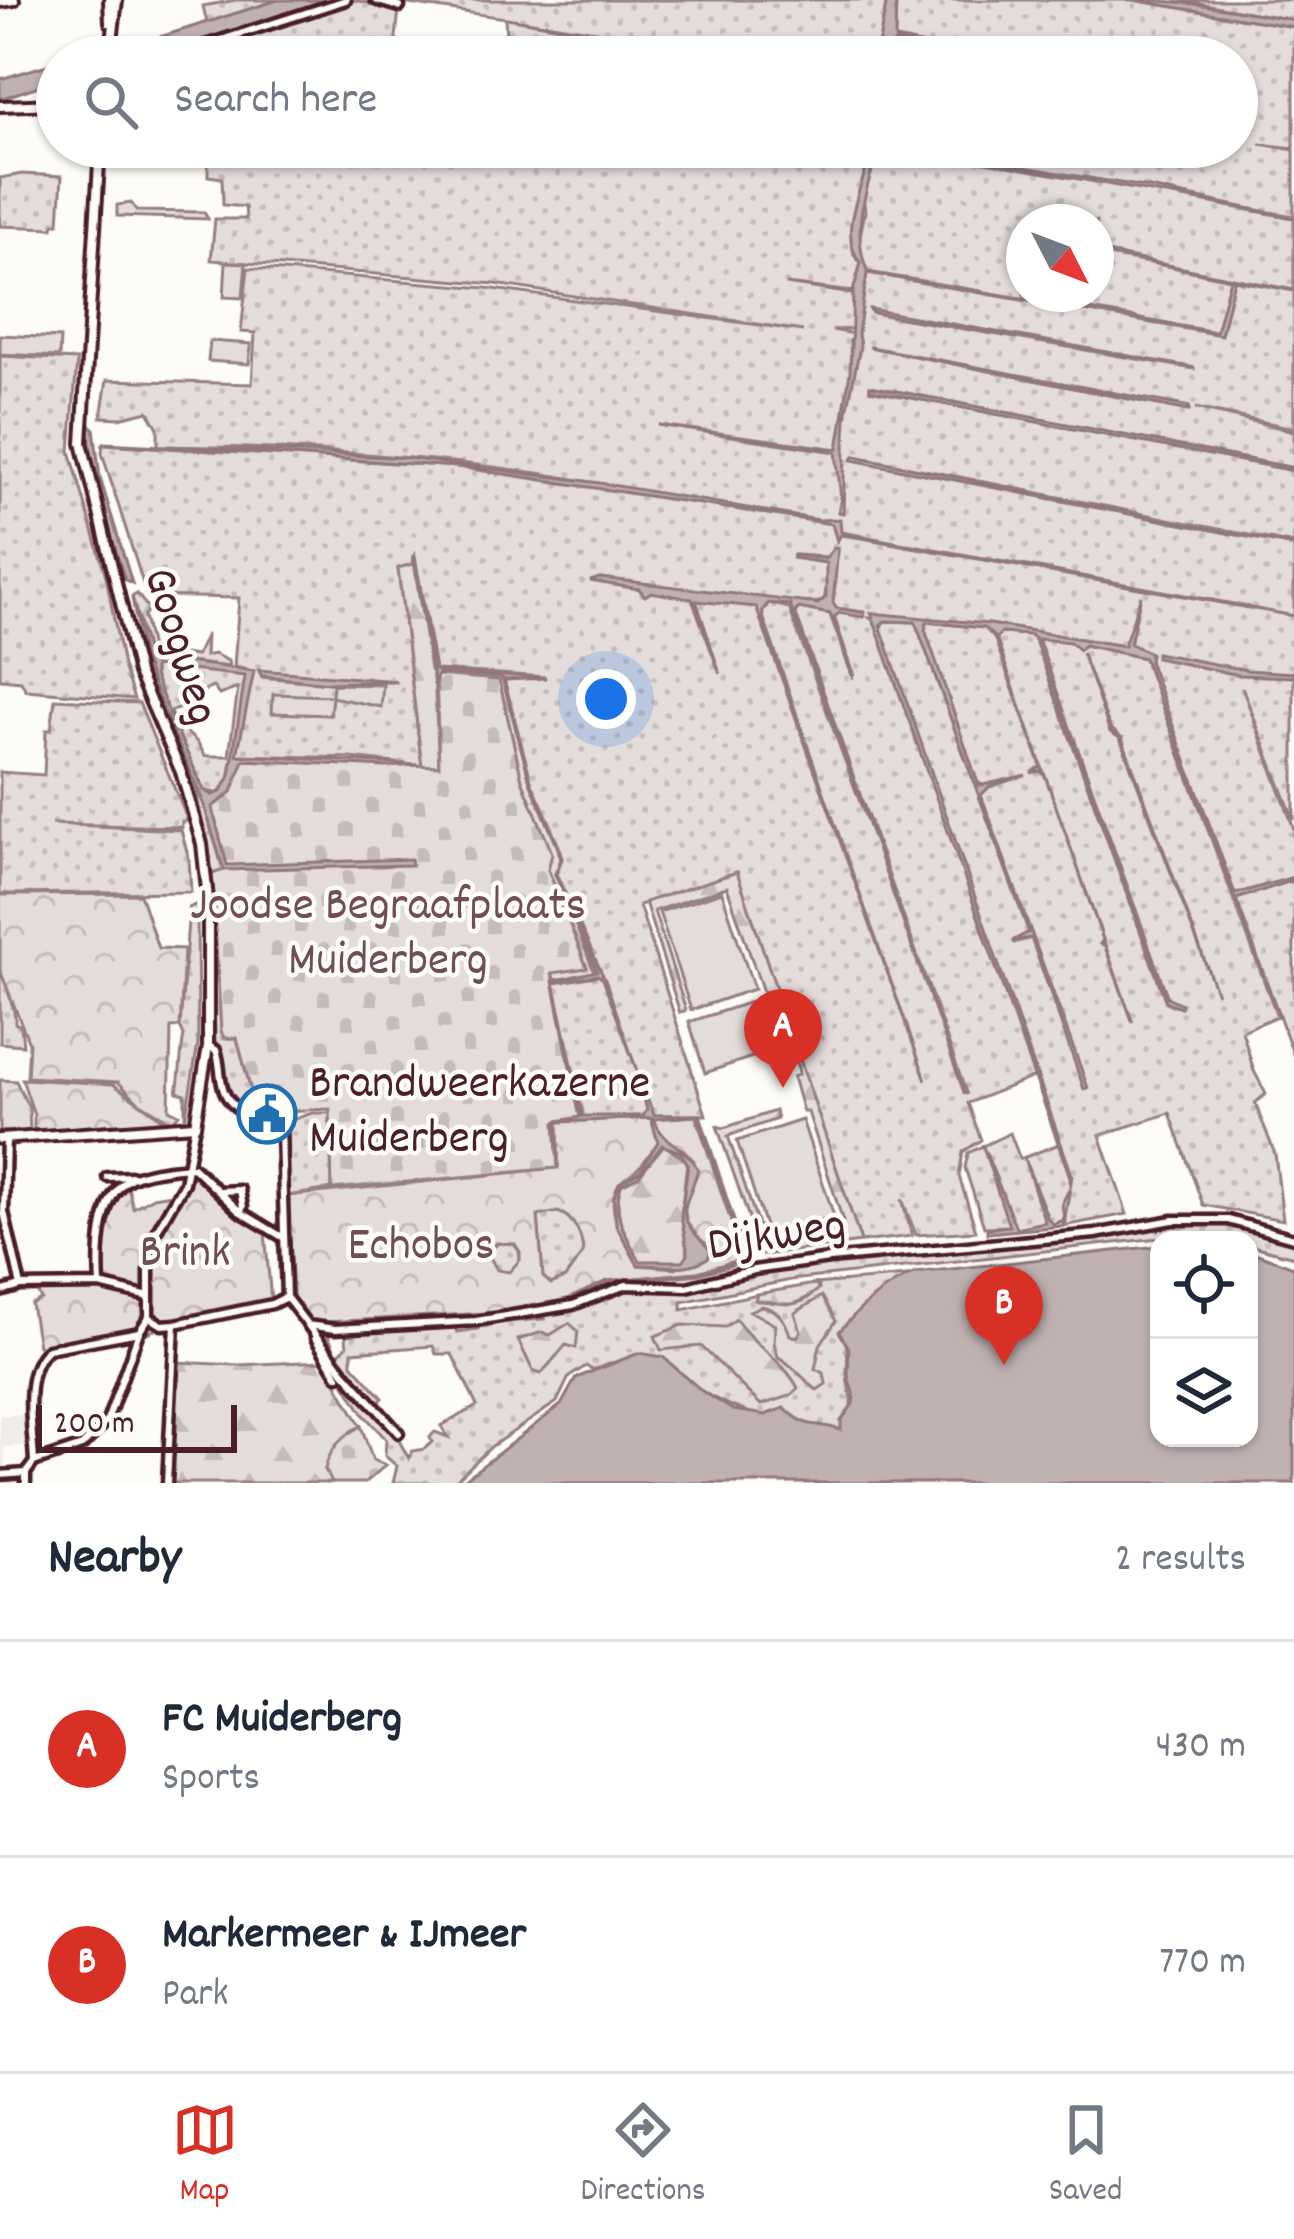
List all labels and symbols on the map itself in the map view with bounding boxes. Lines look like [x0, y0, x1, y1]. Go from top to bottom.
north arrow [1006, 204, 1114, 312]
street label: Googweg [121, 560, 235, 734]
your location [576, 669, 636, 729]
park label: Joodse Begraafplaats Muiderberg [190, 874, 586, 998]
pin: A [744, 989, 822, 1088]
place label: Brandweerkazerne Muiderberg [309, 1052, 650, 1176]
public building icon: Brandweerkazerne Muiderberg [236, 1083, 298, 1145]
street label: Dijkweg [703, 1193, 851, 1283]
park label: Echobos [348, 1214, 494, 1283]
park label: Brink [139, 1221, 231, 1290]
pin: B [965, 1266, 1043, 1365]
scale bar [36, 1399, 237, 1452]

